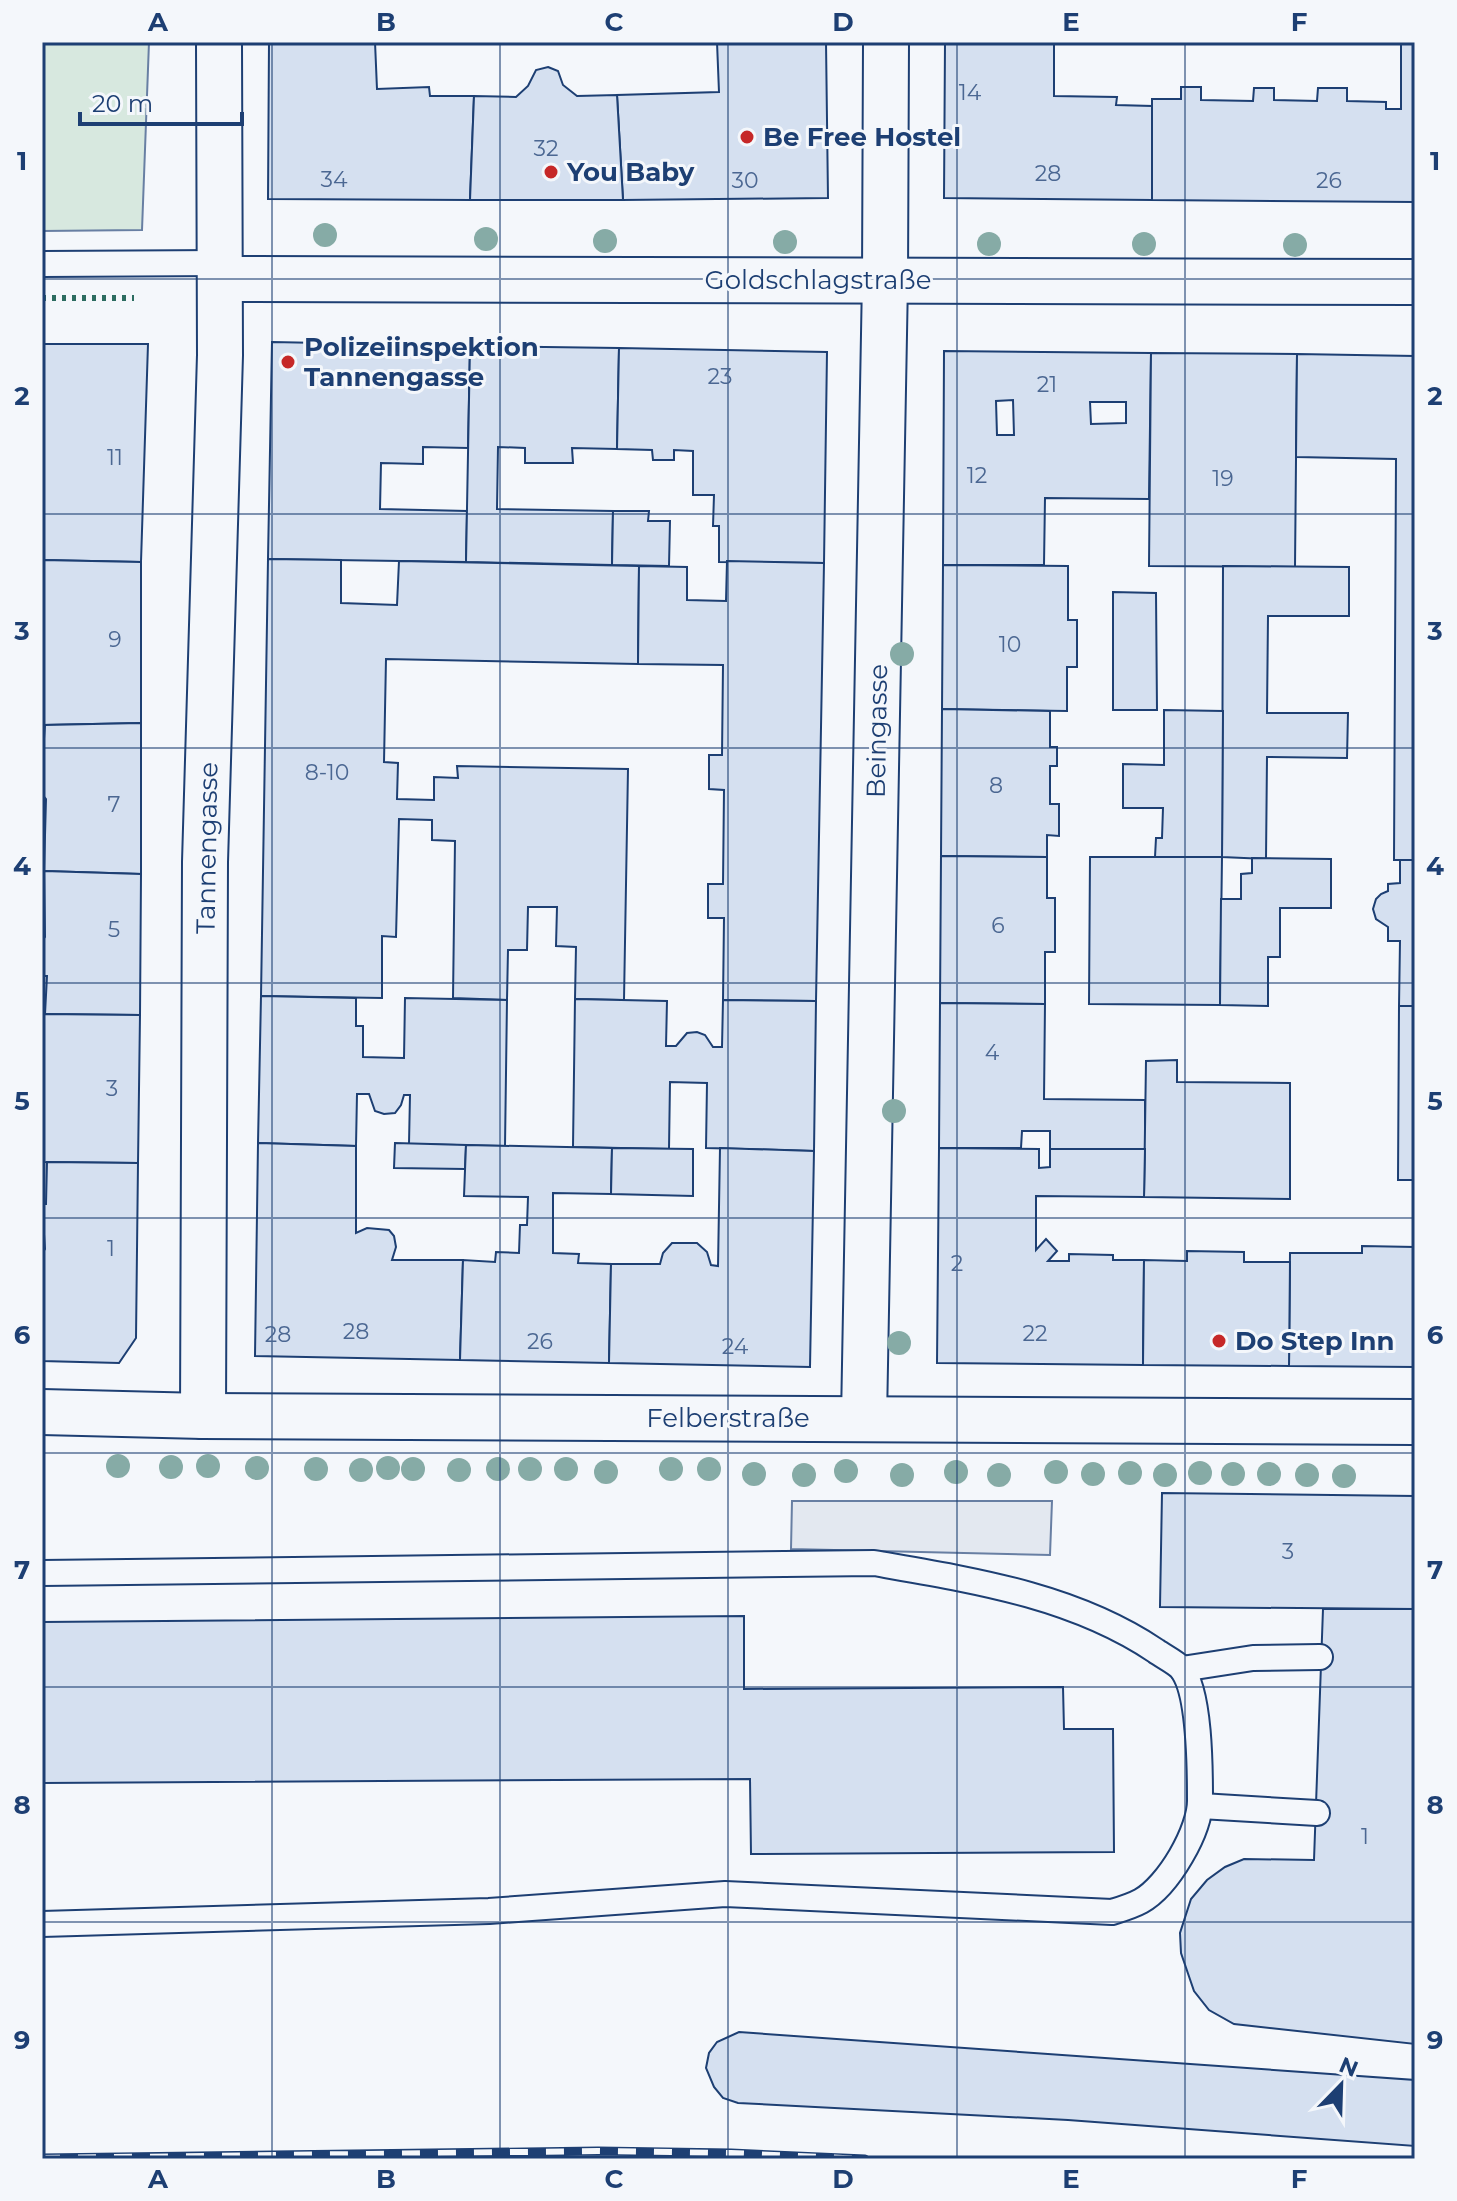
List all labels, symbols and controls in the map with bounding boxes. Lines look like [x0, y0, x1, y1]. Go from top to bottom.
text: A [147, 6, 169, 38]
text: B [376, 6, 396, 38]
text: C [605, 6, 624, 38]
text: D [832, 6, 854, 38]
text: E [1062, 6, 1080, 38]
text: F [1291, 6, 1307, 38]
scale bar [80, 76, 242, 126]
house number: 14 [959, 79, 982, 106]
text: 20 m [92, 89, 153, 118]
place label: Be Free Hostel [763, 121, 961, 153]
marker: Be Free Hostel [738, 128, 756, 146]
house number: 32 [534, 135, 558, 162]
text: 1 [17, 145, 27, 177]
text: 1 [1430, 145, 1440, 177]
place label: You Baby [566, 156, 695, 188]
house number: 28 [1035, 160, 1061, 187]
marker: You Baby [542, 163, 560, 181]
house number: 34 [321, 166, 348, 193]
house number: 30 [732, 167, 758, 194]
house number: 26 [1316, 167, 1342, 194]
street label: Goldschlagstraße [705, 264, 931, 296]
place label: Polizeiinspektion Tannengasse [304, 331, 539, 393]
marker: Polizeiinspektion Tannengasse [279, 353, 297, 371]
house number: 23 [708, 363, 732, 390]
house number: 21 [1037, 371, 1057, 398]
text: 2 [14, 380, 30, 412]
text: 2 [1427, 380, 1443, 412]
house number: 11 [107, 444, 123, 471]
house number: 12 [967, 462, 987, 489]
house number: 19 [1212, 465, 1234, 492]
text: 3 [13, 615, 30, 647]
text: 3 [1426, 615, 1443, 647]
house number: 9 [108, 626, 122, 653]
house number: 10 [999, 631, 1021, 658]
street label: Beingasse [860, 664, 894, 798]
house number: 8-10 [305, 759, 349, 786]
street label: Tannengasse [189, 762, 225, 934]
house number: 8 [989, 772, 1003, 799]
house number: 7 [108, 791, 121, 818]
text: 4 [13, 850, 31, 882]
text: 4 [1426, 850, 1444, 882]
house number: 6 [991, 912, 1005, 939]
house number: 5 [108, 916, 120, 943]
house number: 4 [985, 1039, 1000, 1066]
house number: 3 [106, 1075, 118, 1102]
text: 5 [14, 1085, 30, 1117]
text: 5 [1427, 1085, 1443, 1117]
house number: 1 [107, 1235, 115, 1262]
house number: 2 [951, 1250, 963, 1277]
house number: 28 [343, 1318, 369, 1345]
text: 6 [14, 1319, 31, 1351]
text: 6 [1427, 1319, 1444, 1351]
house number: 22 [1023, 1320, 1048, 1347]
house number: 28 [265, 1321, 291, 1348]
place label: Do Step Inn [1235, 1325, 1395, 1357]
house number: 26 [527, 1328, 553, 1355]
marker: Do Step Inn [1210, 1332, 1228, 1350]
house number: 24 [722, 1333, 749, 1360]
street label: Felberstraße [646, 1402, 810, 1434]
house number: 3 [1282, 1538, 1294, 1565]
text: 7 [14, 1554, 30, 1586]
text: 7 [1427, 1554, 1443, 1586]
text: 8 [13, 1789, 31, 1821]
text: 8 [1426, 1789, 1444, 1821]
house number: 1 [1361, 1823, 1369, 1850]
text: 9 [14, 2024, 30, 2056]
text: 9 [1427, 2024, 1443, 2056]
north arrow [1301, 2045, 1381, 2125]
text: N [1335, 2051, 1362, 2083]
text: A [147, 2163, 169, 2195]
text: B [376, 2163, 396, 2195]
text: C [605, 2163, 624, 2195]
text: D [832, 2163, 854, 2195]
text: E [1062, 2163, 1080, 2195]
text: F [1291, 2163, 1307, 2195]

